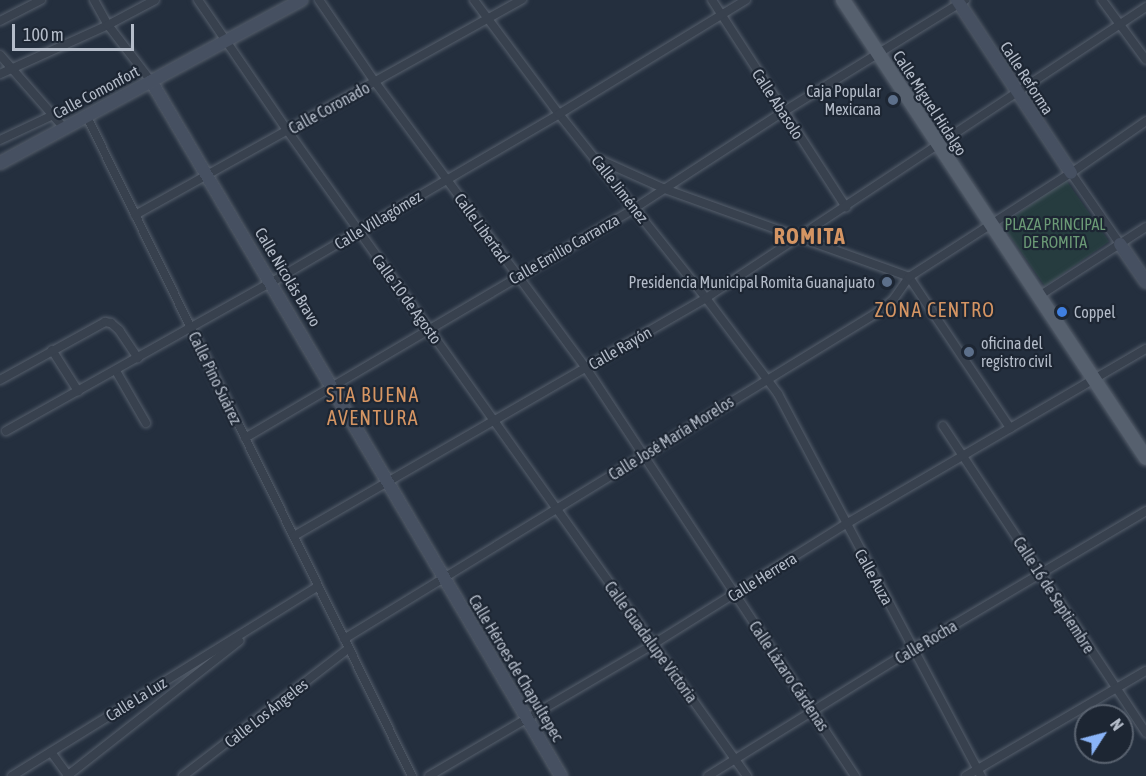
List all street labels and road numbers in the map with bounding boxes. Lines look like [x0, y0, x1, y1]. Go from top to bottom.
street label: Calle Reforma [996, 38, 1058, 118]
street label: Calle Miguel Hidalgo [889, 47, 971, 159]
street label: Calle Comonfort [50, 61, 142, 123]
street label: Calle Abasolo [748, 65, 808, 143]
street label: Calle Coronado [285, 78, 373, 138]
street label: Calle Jiménez [588, 151, 652, 227]
street label: Calle Villagómez [331, 186, 425, 254]
street label: Calle Libertad [450, 189, 514, 267]
street label: Calle Emilio Carranza [505, 210, 623, 288]
street label: Calle Nicolás Bravo [251, 224, 325, 330]
street label: Calle 10 de Agosto [368, 250, 446, 348]
street label: Calle Rayón [585, 322, 655, 374]
street label: Calle Pino Suárez [184, 329, 246, 427]
street label: Calle José María Morelos [605, 392, 737, 484]
street label: Calle 16 de Septiembre [1009, 533, 1099, 657]
street label: Calle Auza [851, 546, 897, 608]
street label: Calle Herrera [724, 548, 800, 606]
street label: Calle Guadalupe Victoria [601, 578, 701, 706]
street label: Calle Héroes de Chapultepec [465, 591, 567, 745]
street label: Calle Rocha [891, 616, 961, 668]
street label: Calle Lázaro Cárdenas [745, 617, 833, 735]
street label: Calle La Luz [102, 673, 170, 725]
street label: Calle Los Ángeles [221, 675, 311, 751]

